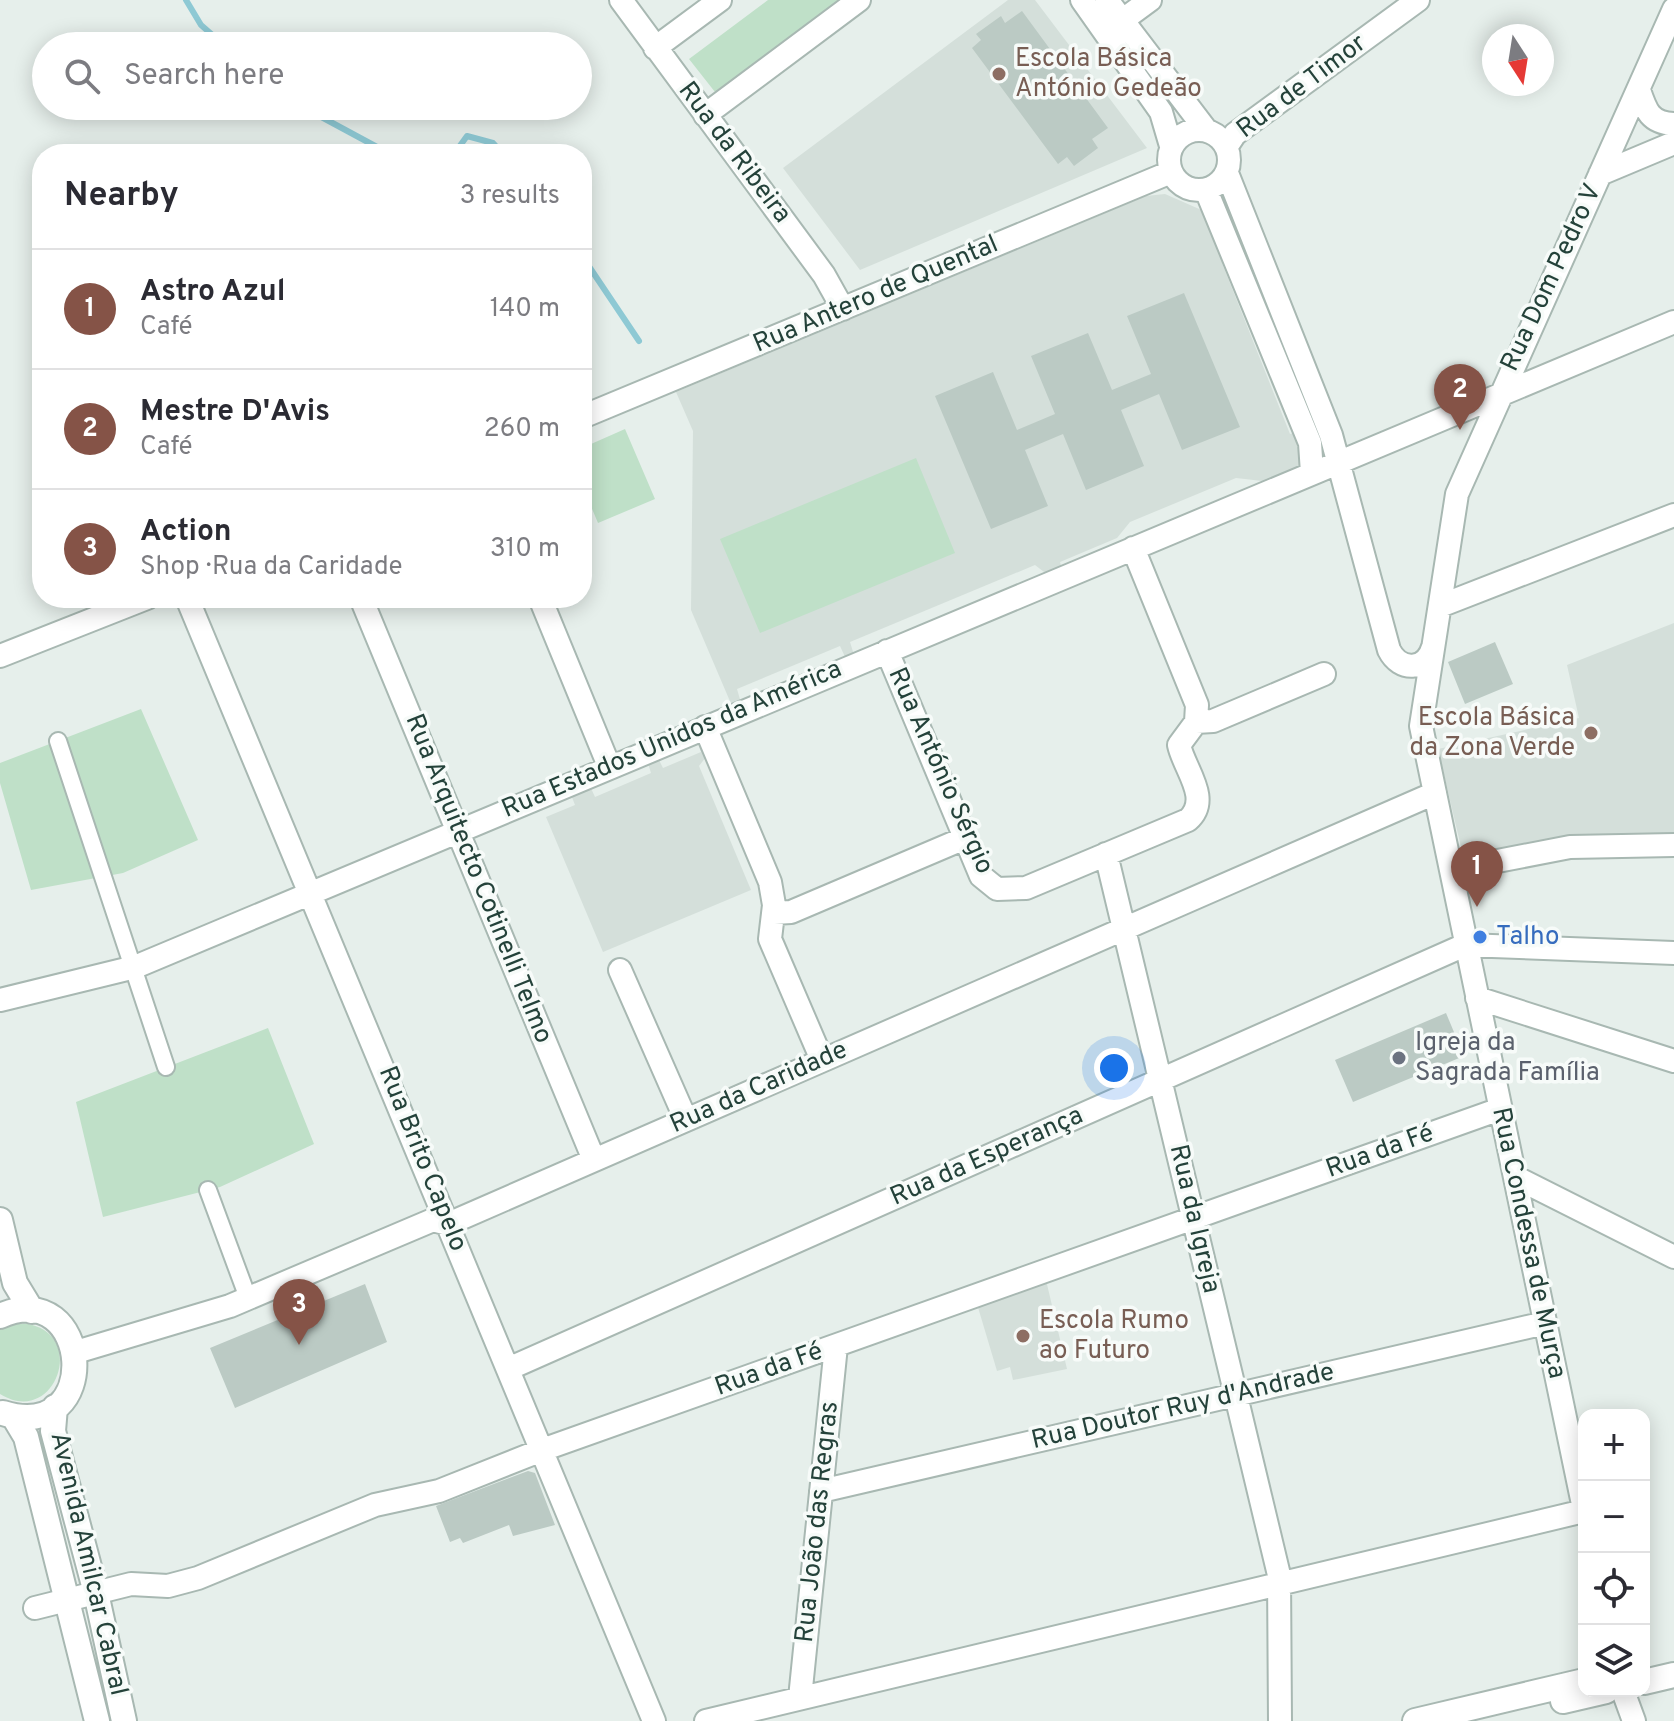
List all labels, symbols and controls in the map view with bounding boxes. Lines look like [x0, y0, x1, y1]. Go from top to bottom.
north arrow [1482, 24, 1554, 96]
street label: Rua de Timor [1231, 28, 1373, 146]
search box [32, 32, 592, 120]
place label: Escola Básica António Gedeão [1015, 43, 1202, 106]
icon: search [60, 54, 104, 98]
text: Search here [124, 58, 284, 95]
marker: Escola Básica António Gedeão [990, 65, 1008, 83]
street label: Rua da Ribeira [670, 76, 798, 230]
text: Nearby [64, 175, 179, 218]
street label: Rua Dom Pedro V [1494, 179, 1610, 377]
text: 3 results [460, 180, 560, 213]
street label: Rua Antero de Quental [748, 228, 1004, 362]
text: Astro Azul [140, 274, 286, 311]
text: 1 [85, 293, 95, 326]
text: 140 m [490, 293, 560, 326]
text: Café [140, 311, 193, 344]
pin: 2 [1434, 364, 1486, 430]
text: Mestre D'Avis [140, 394, 330, 431]
text: 2 [82, 413, 98, 446]
text: 260 m [484, 413, 560, 446]
text: Café [140, 431, 193, 464]
text: Action [140, 514, 231, 551]
text: 3 [82, 533, 98, 566]
text: 310 m [490, 533, 560, 566]
text: Shop · Rua da Caridade [140, 551, 403, 584]
street label: Rua Estados Unidos da América [497, 653, 847, 827]
street label: Rua António Sérgio [880, 663, 1000, 879]
place label: Escola Básica da Zona Verde [1410, 702, 1575, 765]
street label: Rua Arquitecto Cotinelli Telmo [397, 709, 559, 1049]
marker: Escola Básica da Zona Verde [1582, 724, 1600, 742]
pin: 1 [1451, 841, 1503, 907]
place label: Talho [1496, 921, 1560, 954]
marker: Talho [1471, 928, 1489, 946]
place label: Igreja da Sagrada Família [1415, 1027, 1600, 1090]
street label: Rua da Caridade [665, 1034, 853, 1142]
your location [1094, 1048, 1134, 1088]
marker: Igreja da Sagrada Família [1390, 1049, 1408, 1067]
street label: Rua Brito Capelo [370, 1062, 474, 1256]
street label: Rua da Esperança [885, 1100, 1089, 1214]
street label: Rua Condessa de Murça [1483, 1104, 1573, 1382]
street label: Rua da Fé [1322, 1117, 1438, 1187]
street label: Rua da Igreja [1161, 1141, 1227, 1297]
pin: 3 [273, 1279, 325, 1345]
place label: Escola Rumo ao Futuro [1039, 1305, 1189, 1368]
marker: Escola Rumo ao Futuro [1014, 1327, 1032, 1345]
street label: Rua da Fé [711, 1335, 827, 1405]
street label: Rua Doutor Ruy d'Andrade [1028, 1356, 1338, 1458]
street label: Rua João das Regras [789, 1400, 847, 1644]
map controls [1578, 1409, 1650, 1697]
button: + [1578, 1409, 1650, 1481]
street label: Avenida Amilcar Cabral [42, 1429, 134, 1699]
button: − [1578, 1481, 1650, 1553]
button: locate [1578, 1553, 1650, 1625]
button: layers [1578, 1625, 1650, 1697]

